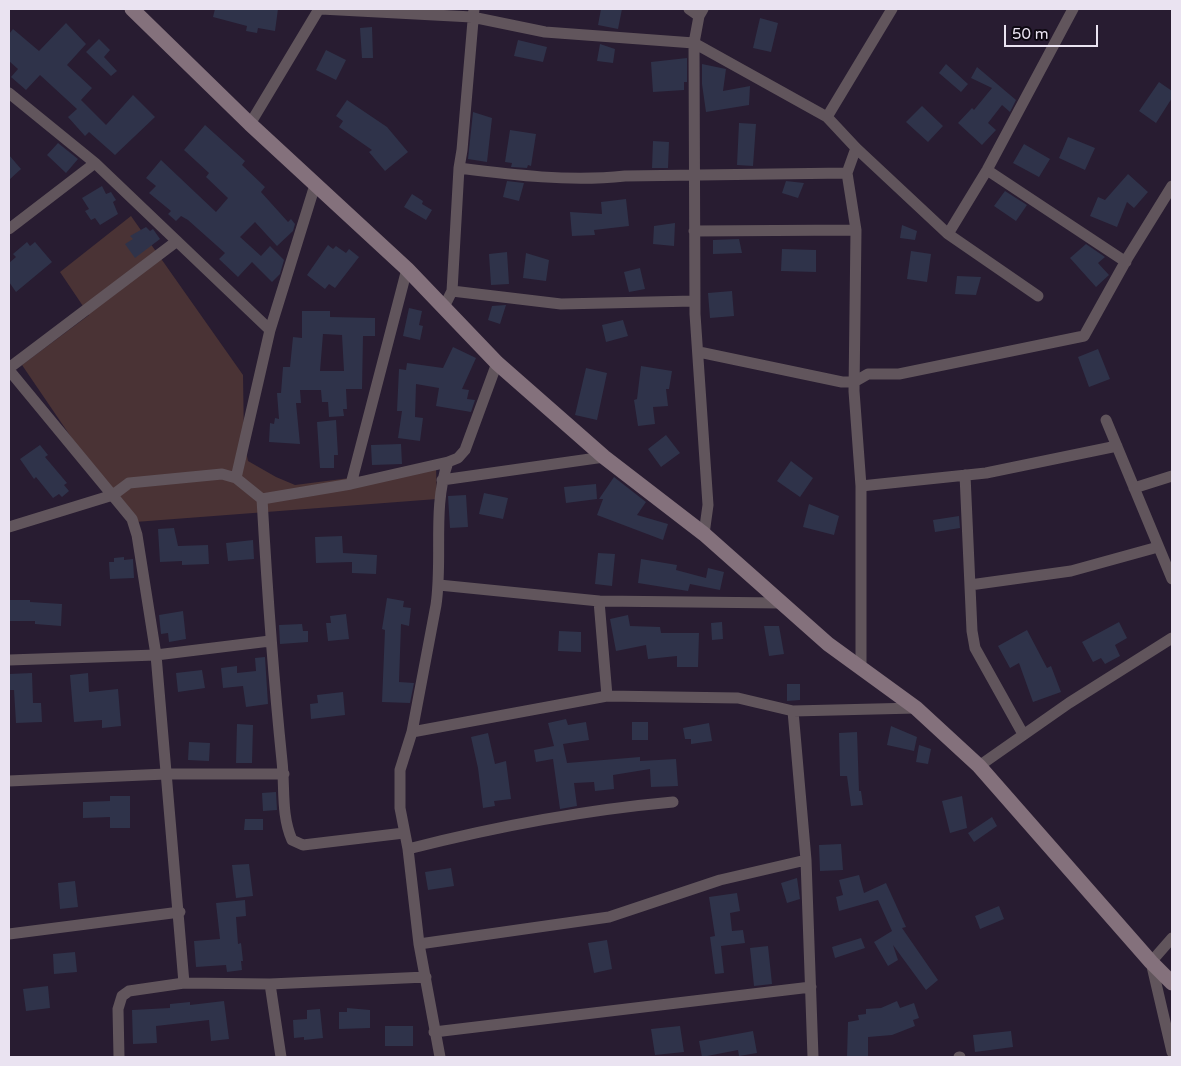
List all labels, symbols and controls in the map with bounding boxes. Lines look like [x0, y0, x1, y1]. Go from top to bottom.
scale bar [1006, 15, 1100, 47]
text: 50 m [1012, 25, 1049, 43]

